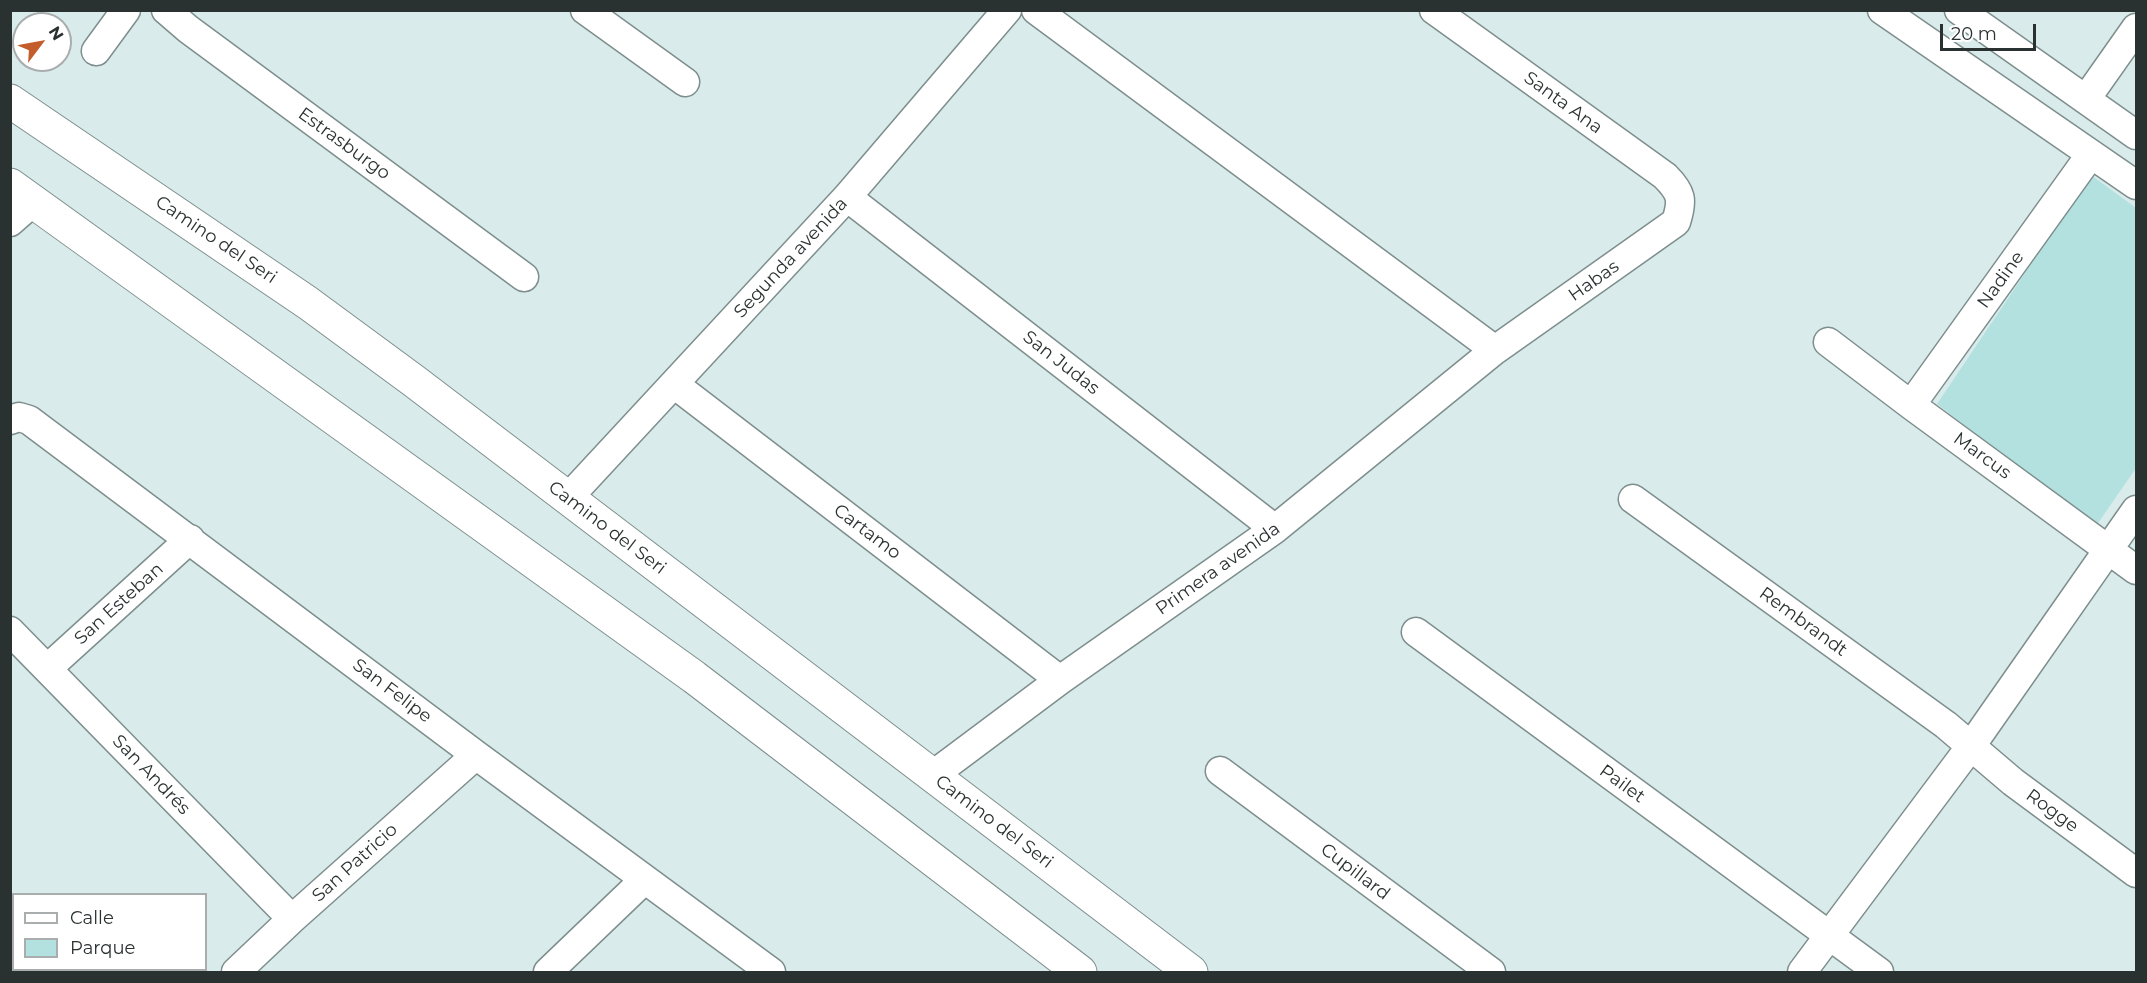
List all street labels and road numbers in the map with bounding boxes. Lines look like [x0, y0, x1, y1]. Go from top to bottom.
street label: Santa Ana [1520, 67, 1606, 139]
street label: Estrasburgo [294, 103, 394, 185]
street label: Camino del Seri [151, 191, 281, 289]
street label: Segunda avenida [730, 193, 852, 323]
street label: Nadine [1973, 247, 2029, 313]
street label: Habas [1565, 256, 1623, 306]
street label: San Judas [1018, 326, 1104, 400]
street label: Marcus [1949, 428, 2015, 484]
street label: Camino del Seri [544, 477, 670, 579]
street label: Cartamo [829, 500, 905, 564]
street label: Primera avenida [1152, 518, 1284, 620]
street label: San Esteban [70, 558, 168, 650]
street label: Rembrandt [1755, 583, 1851, 661]
street label: San Felipe [348, 654, 436, 728]
street label: San Andrés [108, 731, 194, 819]
street label: Pailet [1595, 760, 1649, 808]
street label: Camino del Seri [931, 771, 1057, 873]
street label: Rogge [2021, 785, 2083, 837]
street label: San Patricio [308, 819, 402, 907]
street label: Cupillard [1316, 839, 1394, 905]

